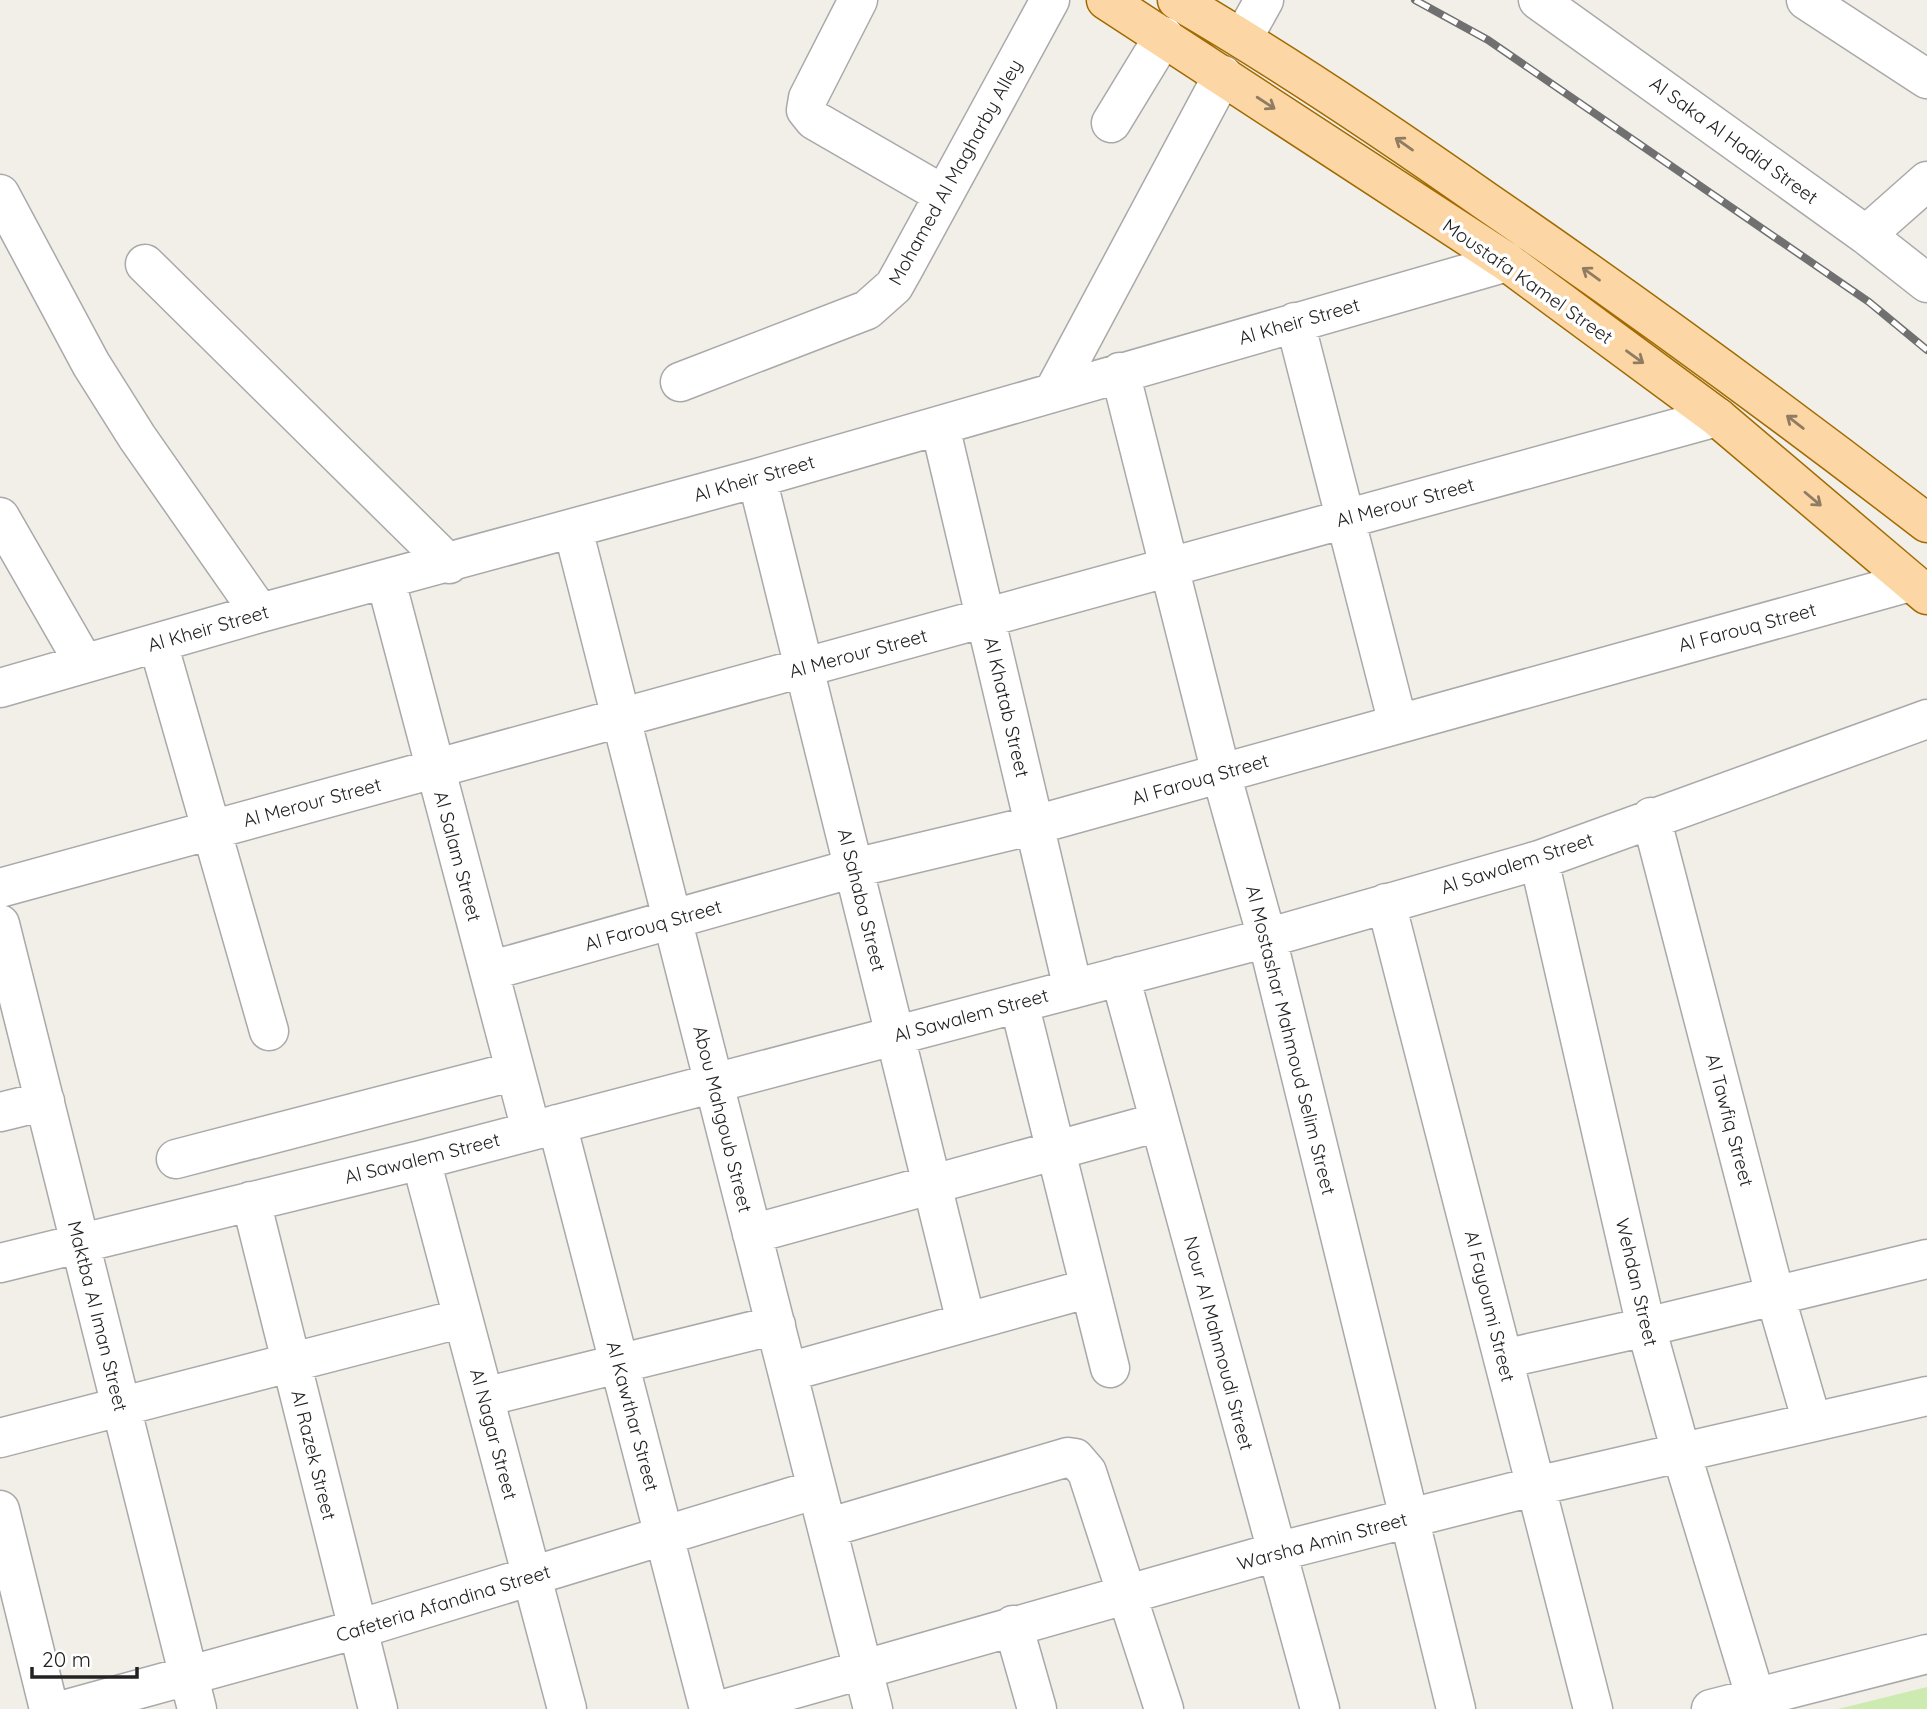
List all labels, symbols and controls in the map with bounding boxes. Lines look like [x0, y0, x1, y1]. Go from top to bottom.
street label: Mohamed Al Magharby Alley [883, 55, 1027, 289]
street label: Al Saka Al Hadid Street [1645, 71, 1823, 209]
one-way arrow [1256, 96, 1275, 111]
one-way arrow [1395, 137, 1414, 151]
street label: Moustafa Kamel Street [1438, 213, 1618, 349]
one-way arrow [1582, 267, 1601, 281]
street label: Al Kheir Street [1236, 292, 1362, 350]
one-way arrow [1625, 349, 1644, 364]
one-way arrow [1787, 414, 1805, 429]
street label: Al Kheir Street [691, 449, 817, 507]
street label: Al Merour Street [1333, 472, 1477, 532]
one-way arrow [1803, 491, 1821, 507]
street label: Al Farouq Street [1676, 597, 1818, 657]
street label: Al Kheir Street [145, 599, 271, 657]
street label: Al Merour Street [786, 623, 930, 683]
street label: Al Khatab Street [979, 634, 1035, 780]
street label: Al Farouq Street [1129, 748, 1271, 810]
street label: Al Merour Street [240, 772, 384, 832]
street label: Al Salam Street [429, 788, 487, 924]
street label: Al Sahaba Street [833, 826, 891, 974]
street label: Al Sawalem Street [1438, 827, 1596, 899]
street label: Al Mostashar Mahmoud Selim Street [1241, 883, 1341, 1197]
street label: Al Farouq Street [582, 894, 724, 956]
street label: Al Sawalem Street [891, 983, 1051, 1047]
street label: Abou Mahgoub Street [688, 1023, 758, 1215]
street label: Al Tawfiq Street [1701, 1051, 1759, 1189]
street label: Al Sawalem Street [342, 1127, 502, 1189]
street label: Wehdan Street [1611, 1216, 1663, 1348]
street label: Maktba Al Iman Street [63, 1218, 133, 1414]
street label: Al Fayoumi Street [1460, 1228, 1520, 1384]
street label: Nour Al Mahmoudi Street [1179, 1233, 1259, 1453]
street label: Al Kawthar Street [601, 1338, 665, 1494]
street label: Al Nagar Street [465, 1366, 523, 1502]
street label: Al Razek Street [286, 1388, 342, 1522]
street label: Warsha Amin Street [1234, 1507, 1410, 1575]
street label: Cafeteria Afandina Street [333, 1559, 553, 1647]
scale bar [32, 1636, 136, 1680]
text: 20 m [42, 1646, 91, 1672]

